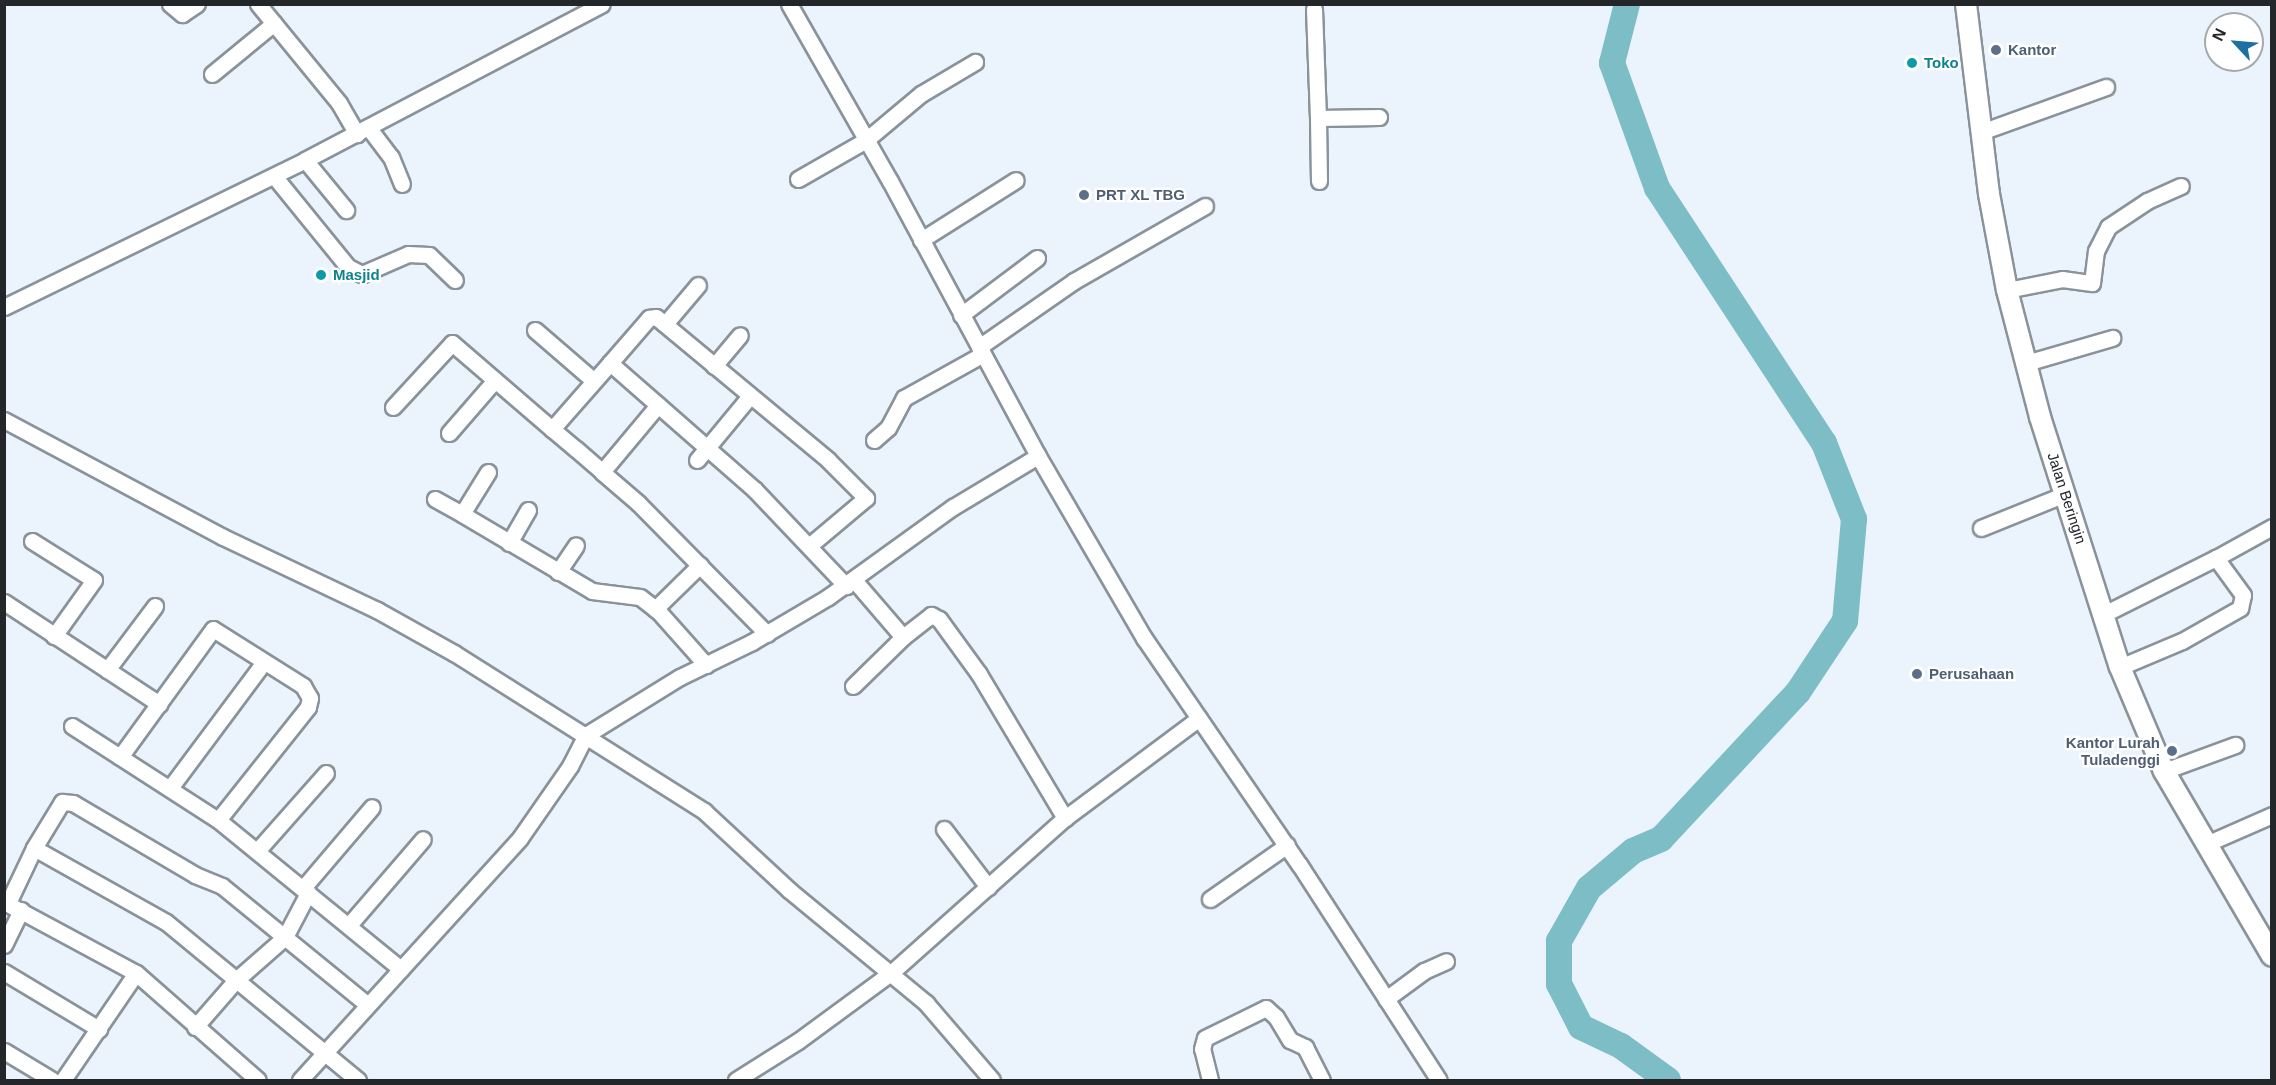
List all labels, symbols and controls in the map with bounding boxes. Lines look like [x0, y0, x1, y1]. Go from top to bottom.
north arrow [2204, 12, 2264, 72]
text: N [2209, 26, 2229, 44]
place label: Kantor [2008, 41, 2056, 59]
marker: Kantor [1989, 43, 2003, 57]
place label: Toko [1924, 54, 1959, 72]
marker: Toko [1905, 56, 1919, 70]
place label: PRT XL TBG [1096, 186, 1185, 204]
marker: PRT XL TBG [1077, 188, 1091, 202]
place label: Masjid [333, 266, 380, 284]
marker: Masjid [314, 268, 328, 282]
street label: Jalan Beringin [2044, 450, 2090, 546]
place label: Perusahaan [1929, 665, 2014, 683]
marker: Perusahaan [1910, 667, 1924, 681]
place label: Kantor Lurah Tuladenggi [2066, 733, 2160, 768]
marker: Kantor Lurah Tuladenggi [2165, 744, 2179, 758]

